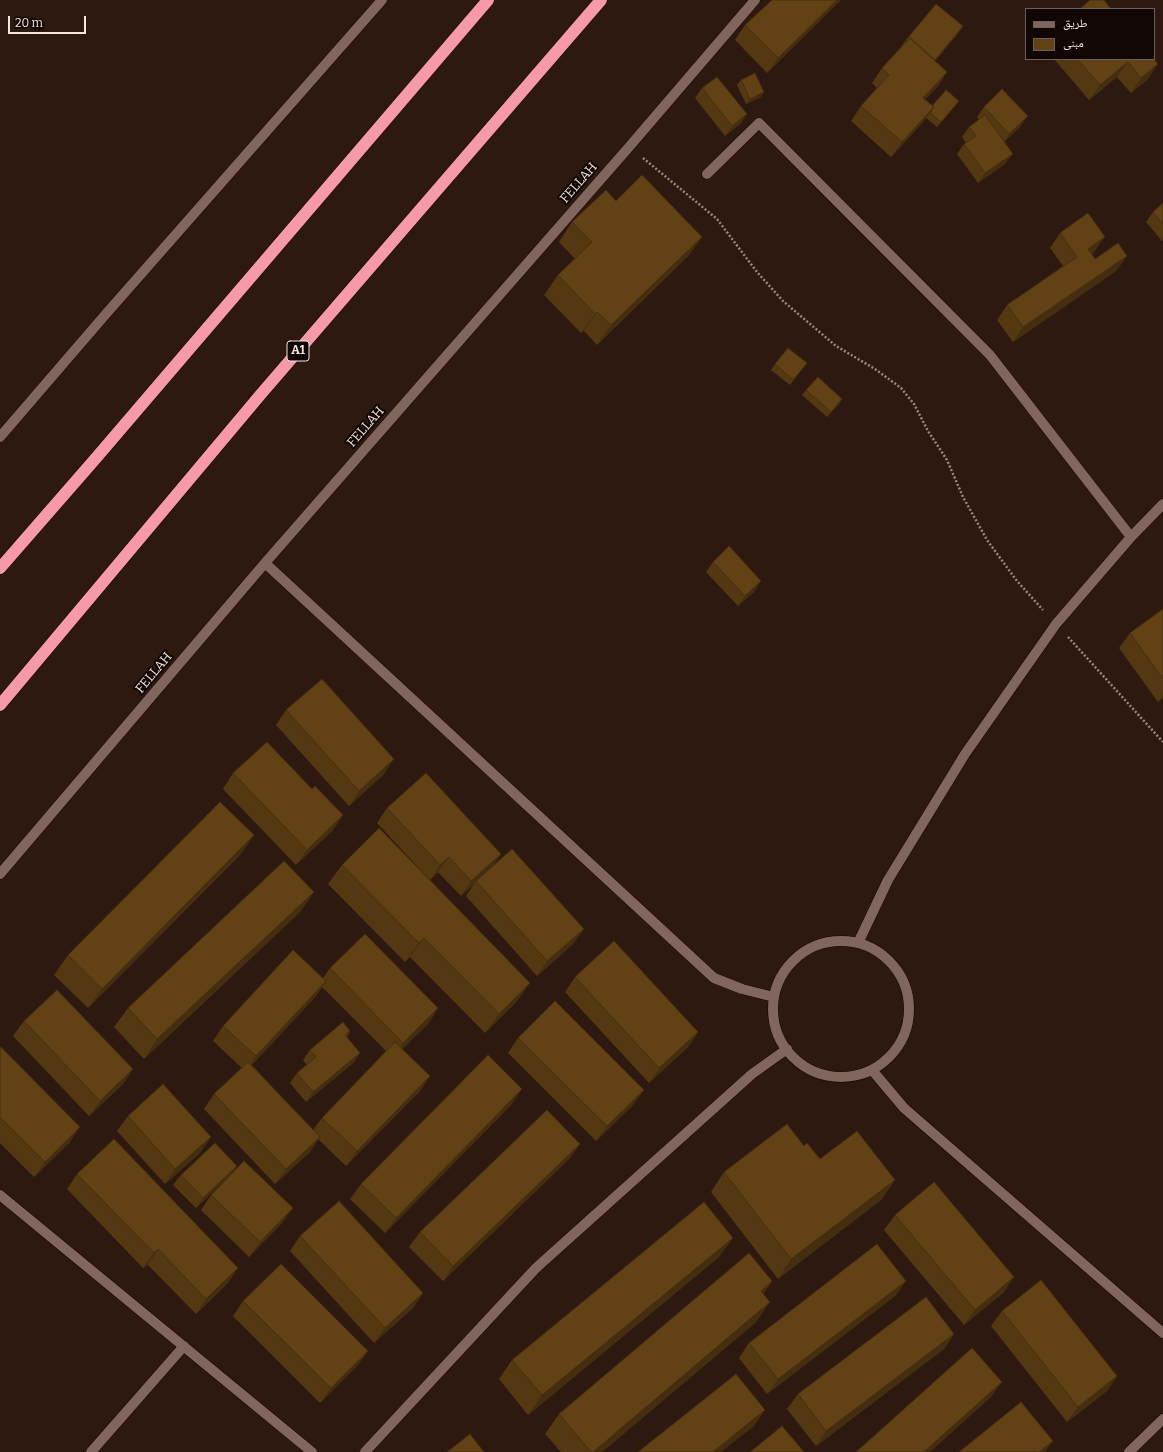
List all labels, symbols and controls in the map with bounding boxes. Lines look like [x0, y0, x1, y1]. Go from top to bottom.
scale bar [10, 8, 88, 34]
legend [1025, 8, 1155, 60]
text: 20 m [15, 16, 43, 30]
text: طريق [1063, 16, 1088, 30]
text: مبنى [1063, 36, 1084, 50]
street label: FELLAH [557, 160, 601, 206]
road number: A1 [287, 341, 309, 361]
street label: FELLAH [344, 404, 388, 450]
street label: FELLAH [132, 649, 176, 697]

